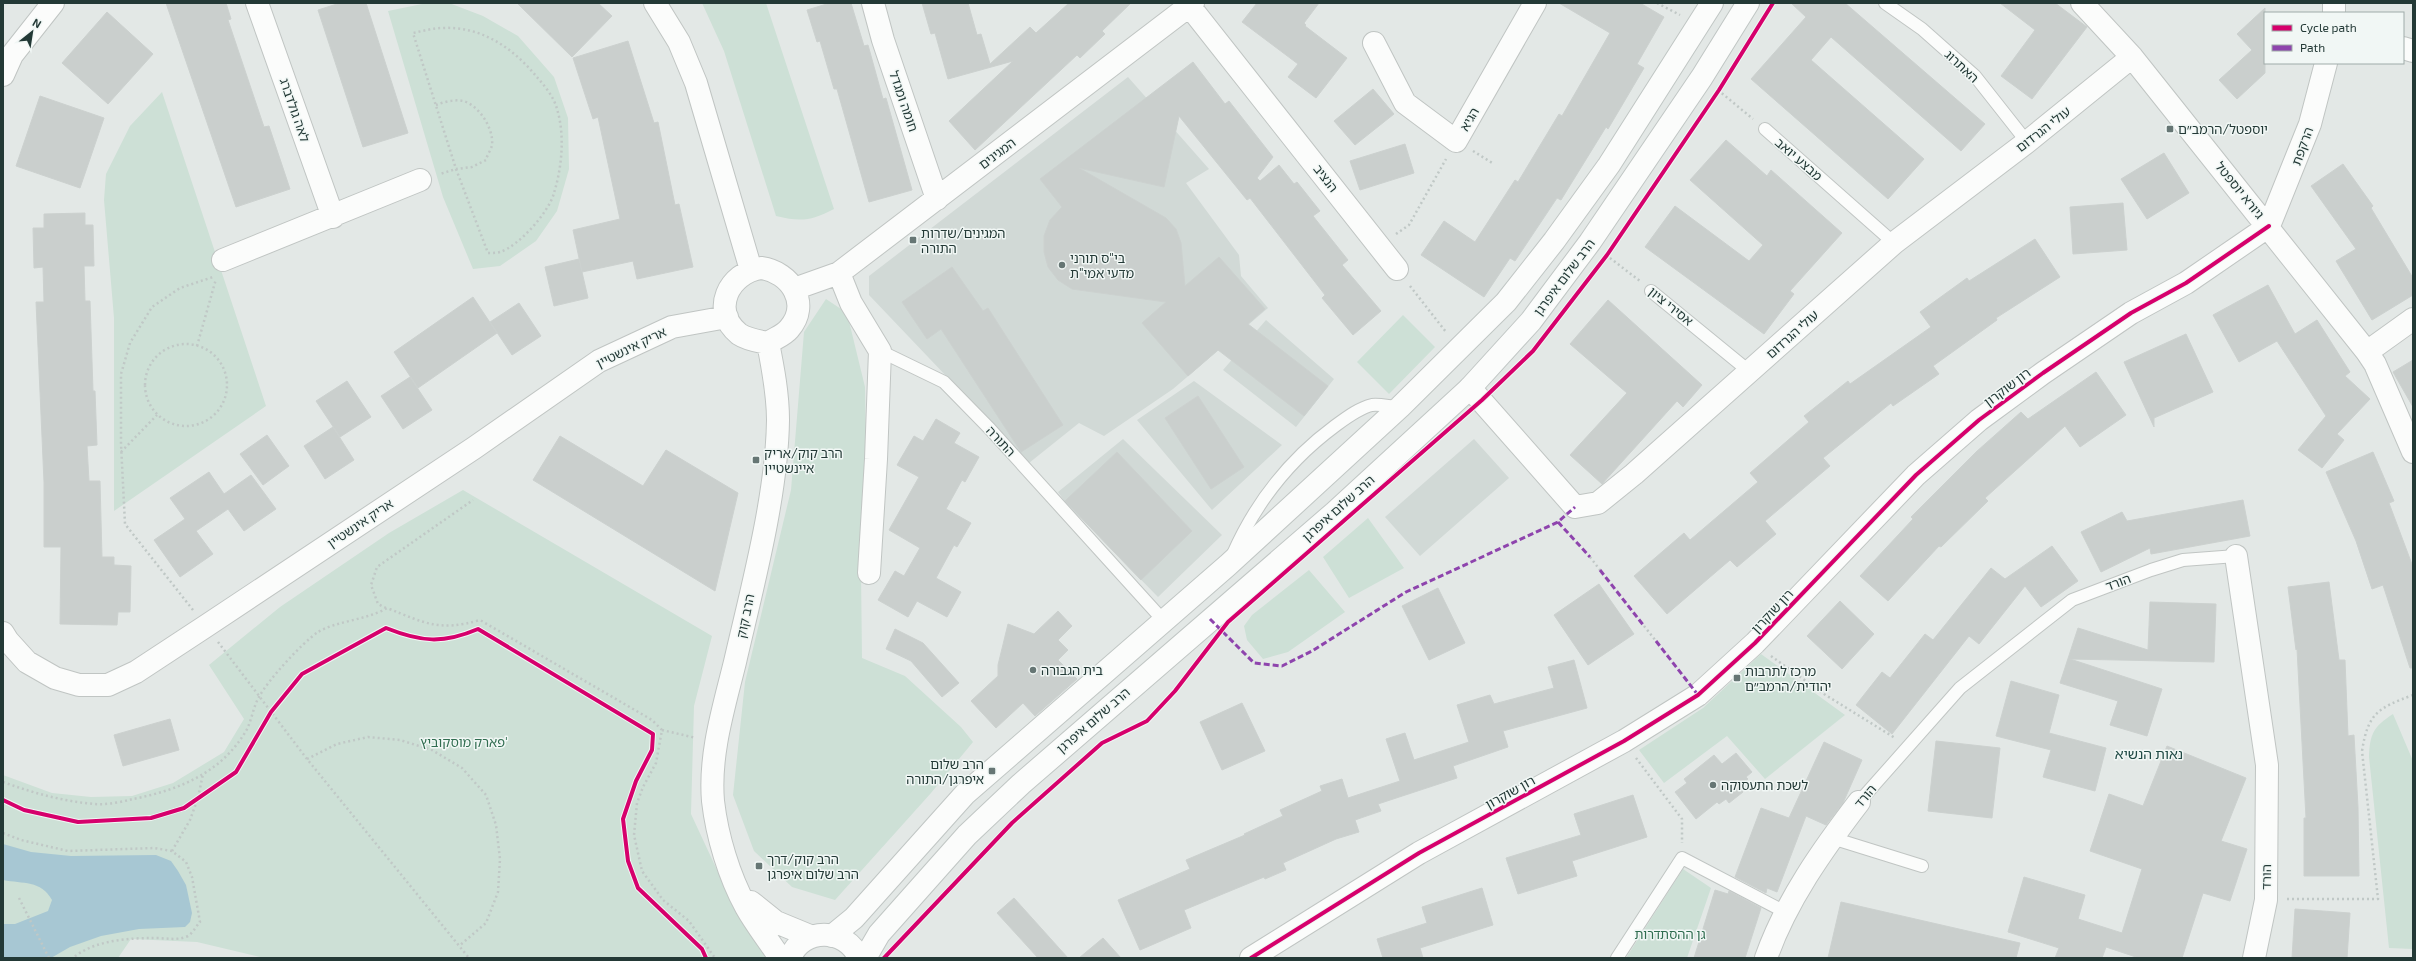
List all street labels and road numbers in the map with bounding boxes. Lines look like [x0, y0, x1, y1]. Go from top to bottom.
street label: האתרוג [1942, 46, 1982, 86]
street label: חומה ומגדל [886, 68, 922, 134]
street label: לאה גולדברג [277, 76, 314, 144]
street label: עולי הגרדום [2013, 103, 2074, 155]
street label: הגיא [1456, 104, 1482, 134]
street label: הרקפת [2288, 125, 2316, 167]
street label: המגינים [975, 134, 1019, 172]
street label: מבצע יואב [1772, 134, 1826, 184]
street label: גיורא יוספטל [2212, 158, 2268, 222]
street label: הנציב [1310, 161, 1342, 195]
street label: הרב שלום איפרגן [1530, 236, 1598, 318]
street label: אסירי ציון [1645, 283, 1697, 329]
street label: עולי הגרדום [1763, 306, 1822, 362]
street label: אריק אינשטיין [593, 323, 669, 371]
street label: רון שוקרון [1980, 364, 2034, 410]
street label: התורה [983, 422, 1019, 460]
street label: הרב שלום איפרגן [1299, 471, 1377, 545]
street label: אריק אינשטיין [324, 495, 396, 551]
street label: הורד [2103, 570, 2133, 594]
street label: רון שוקרון [1748, 586, 1796, 636]
street label: הרב קוק [732, 592, 758, 640]
street label: הרב שלום איפרגן [1053, 684, 1133, 756]
street label: רון שוקרון [1482, 772, 1538, 812]
street label: הורד [1851, 781, 1879, 811]
street label: הורד [2258, 864, 2274, 890]

